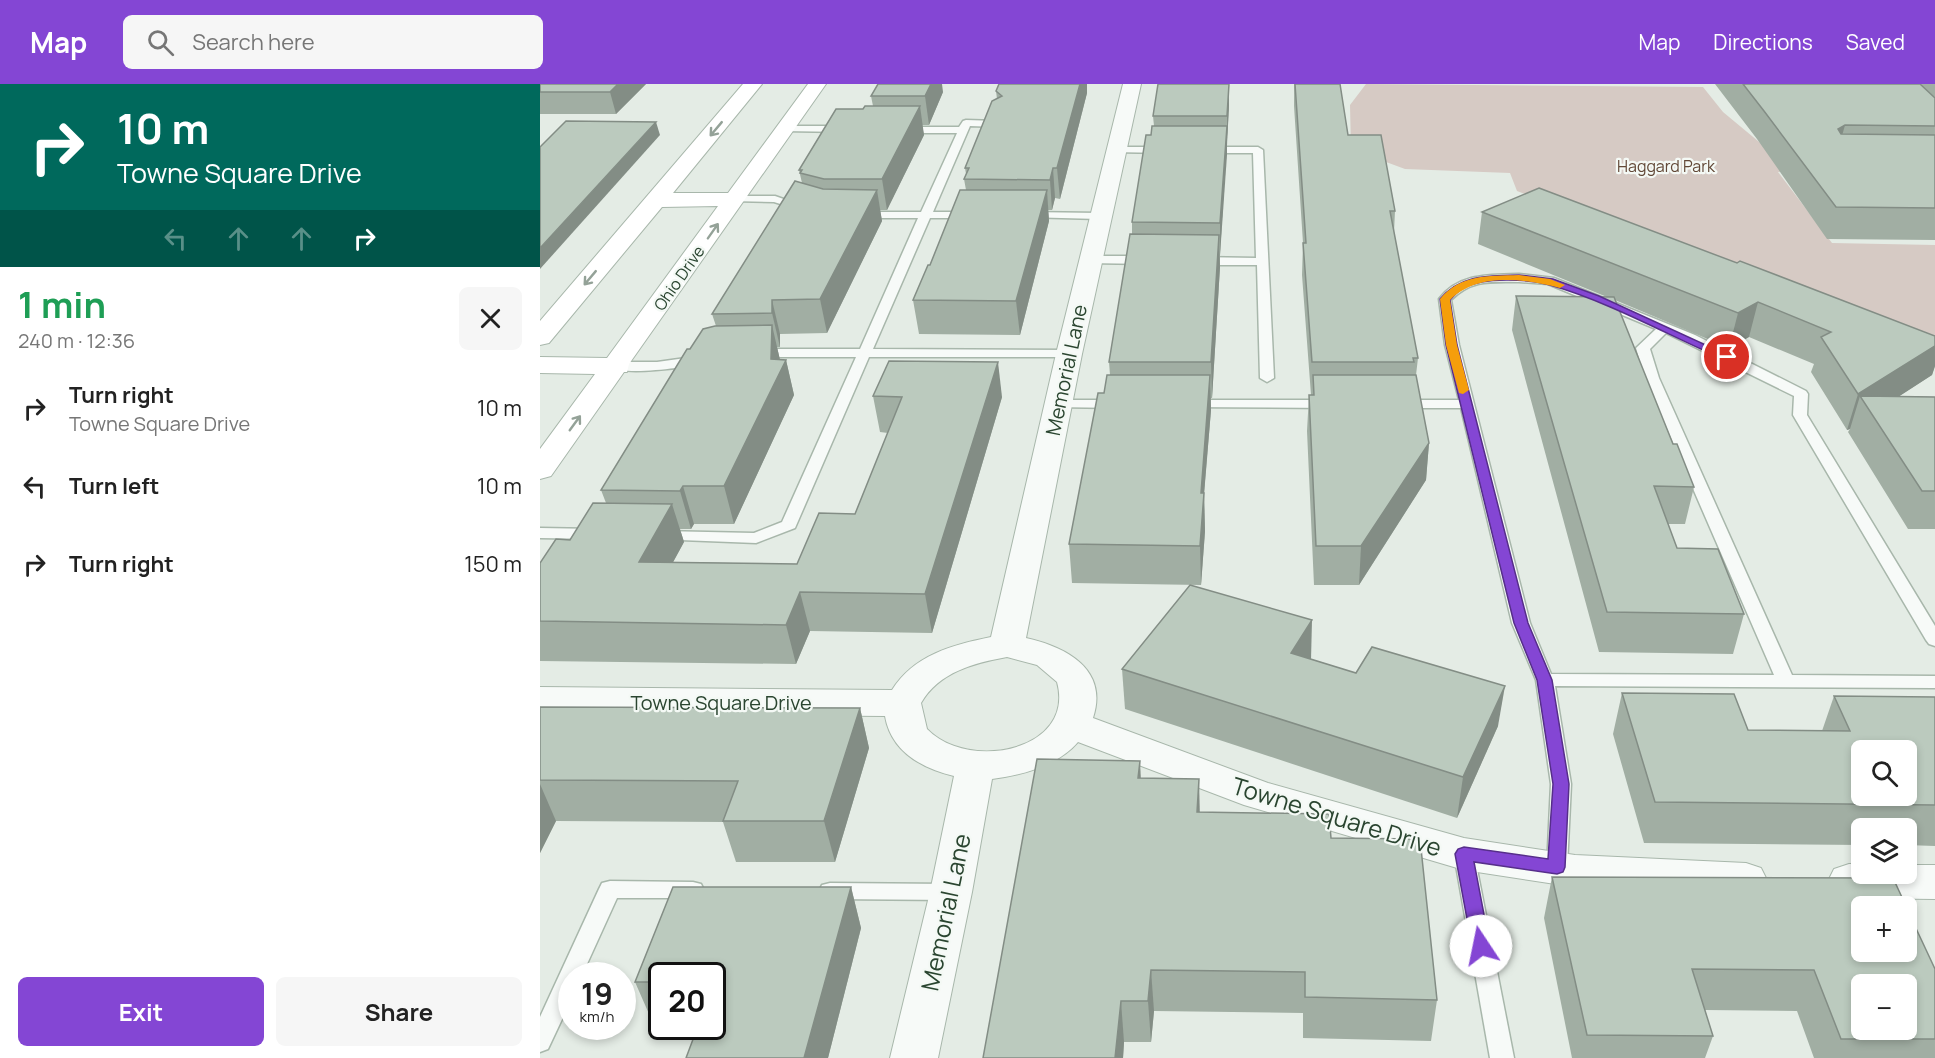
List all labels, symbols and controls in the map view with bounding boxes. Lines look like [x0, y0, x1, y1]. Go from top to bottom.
search box [123, 15, 543, 69]
text: Map [30, 23, 87, 61]
icon: search [144, 26, 177, 59]
text: Search here [192, 27, 315, 57]
text: Map [1639, 28, 1680, 56]
text: Directions [1713, 28, 1813, 56]
text: Saved [1846, 28, 1905, 56]
text: 10 m [117, 99, 209, 157]
icon: right [18, 108, 96, 186]
one-way arrow [709, 121, 722, 137]
text: Towne Square Drive [117, 154, 362, 191]
park label: Haggard Park [1617, 155, 1716, 177]
icon: left [159, 222, 192, 255]
icon: ahead [222, 222, 255, 255]
icon: ahead [285, 222, 318, 255]
icon: right [348, 222, 381, 255]
one-way arrow [707, 223, 719, 239]
street label: Ohio Drive [649, 241, 709, 315]
one-way arrow [583, 270, 597, 285]
text: 1 min [18, 280, 106, 329]
button: close [459, 287, 522, 350]
street label: Memorial Lane [1039, 302, 1093, 438]
text: 240 m · 12:36 [18, 327, 135, 354]
pin [1701, 331, 1752, 382]
icon: arrive [1710, 340, 1743, 373]
text: Turn right [69, 380, 174, 410]
icon: right [18, 392, 51, 425]
text: 10 m [477, 393, 522, 423]
text: Towne Square Drive [69, 410, 250, 437]
one-way arrow [568, 416, 581, 432]
icon: left [18, 470, 51, 503]
text: Turn left [69, 471, 159, 501]
text: 10 m [477, 471, 522, 501]
icon: right [18, 548, 51, 581]
text: Turn right [69, 549, 174, 579]
text: 150 m [464, 549, 522, 579]
street label: Towne Square Drive [630, 689, 812, 716]
map controls [1851, 740, 1917, 1040]
button: search [1851, 740, 1917, 806]
street label: Towne Square Drive [1228, 768, 1446, 864]
button: layers [1851, 818, 1917, 884]
street label: Memorial Lane [912, 830, 978, 994]
button: + [1851, 896, 1917, 962]
position arrow [1449, 914, 1513, 978]
speed limit sign: 20 [648, 962, 726, 1040]
text: 19 [581, 973, 613, 1014]
button: − [1851, 974, 1917, 1040]
button: Exit [18, 977, 264, 1046]
button: Share [276, 977, 522, 1046]
text: km/h [580, 1006, 614, 1027]

